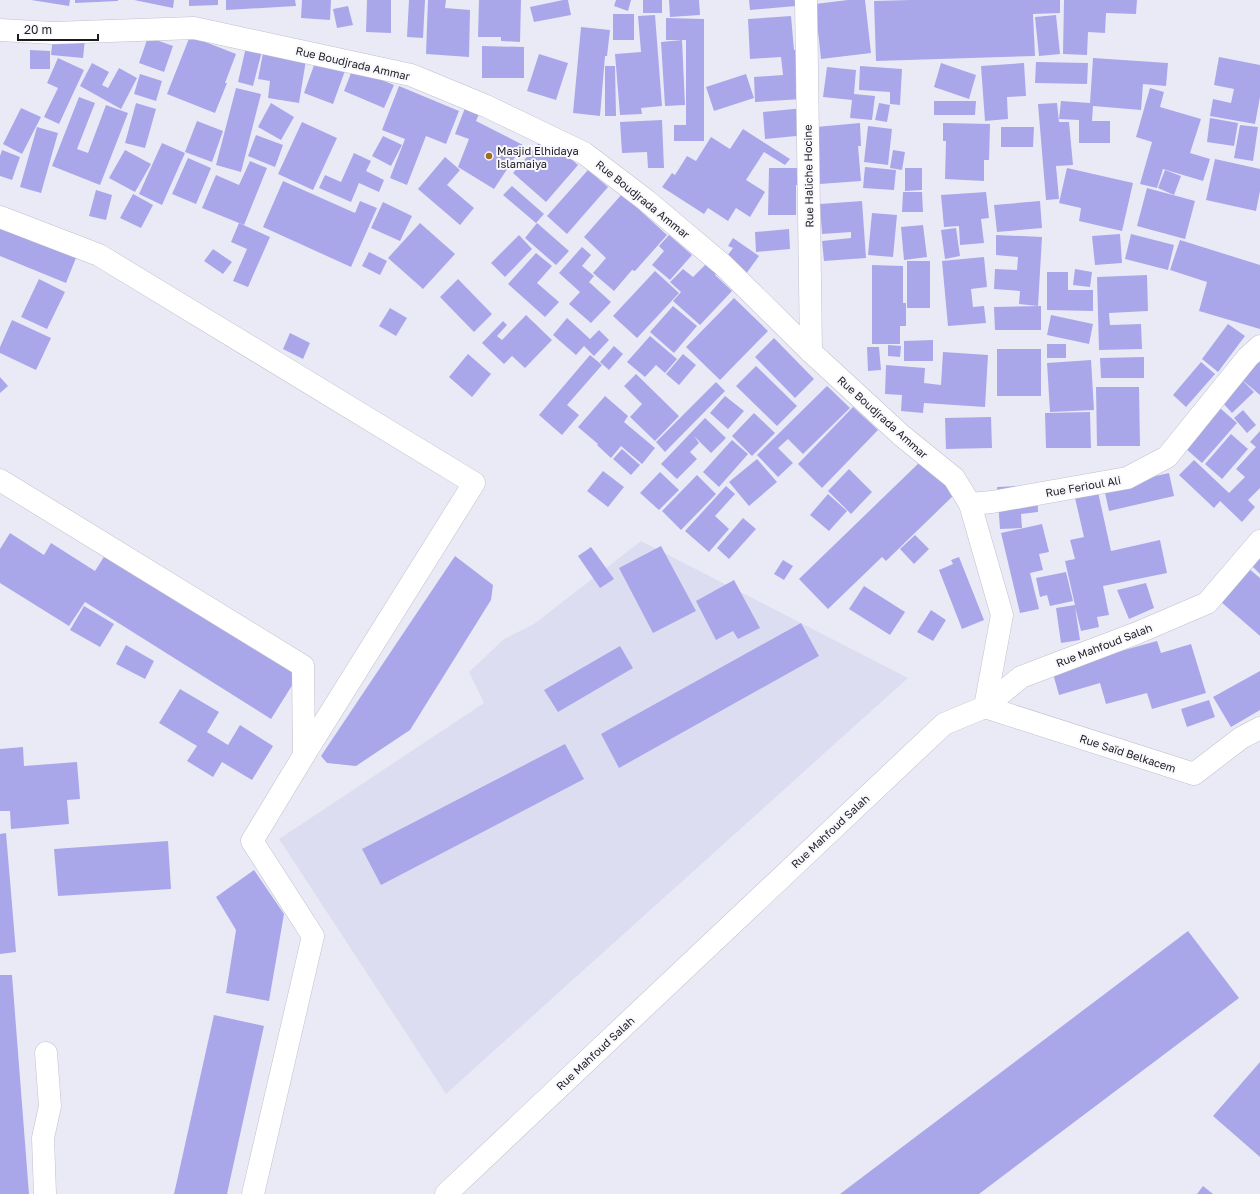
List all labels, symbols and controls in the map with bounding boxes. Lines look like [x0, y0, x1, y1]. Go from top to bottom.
scale bar [18, 16, 98, 42]
text: 20 m [24, 22, 52, 37]
street label: Rue Boudjrada Ammar [295, 44, 412, 83]
street label: Rue Haliche Hocine [801, 124, 815, 228]
place label: Masjid Elhidaya Islamaiya [497, 144, 579, 170]
marker: Masjid Elhidaya Islamaiya [484, 151, 494, 161]
street label: Rue Boudjrada Ammar [594, 157, 693, 241]
street label: Rue Boudjrada Ammar [835, 373, 931, 461]
street label: Rue Ferioul Ali [1044, 473, 1122, 499]
street label: Rue Mahfoud Salah [1054, 621, 1154, 669]
street label: Rue Saïd Belkacem [1078, 731, 1178, 775]
street label: Rue Mahfoud Salah [788, 791, 872, 871]
street label: Rue Mahfoud Salah [553, 1013, 637, 1093]

